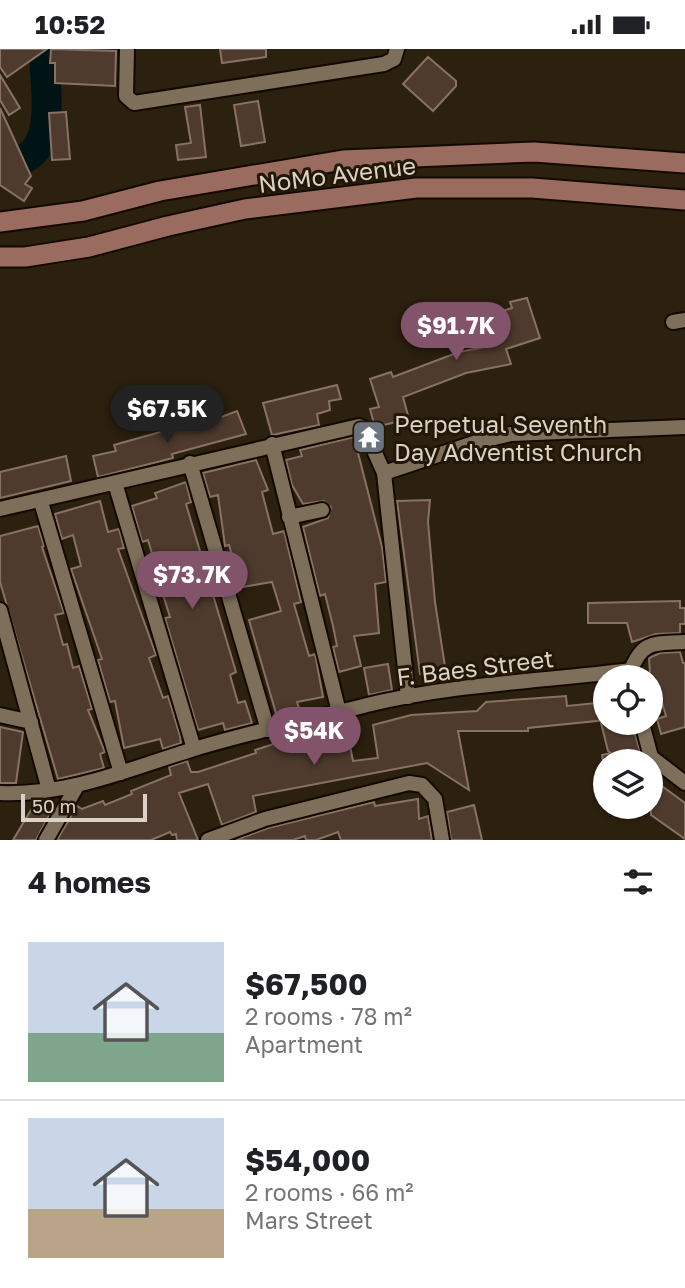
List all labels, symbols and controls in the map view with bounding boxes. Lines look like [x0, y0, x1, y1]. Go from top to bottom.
text: 10:52 [35, 9, 105, 40]
street label: NoMo Avenue [257, 150, 417, 198]
pin: $91.7K [399, 303, 513, 362]
text: $91.7K [417, 311, 495, 339]
pin: $67.5K [110, 385, 224, 445]
text: $67.5K [127, 394, 207, 422]
place label: Perpetual Seventh Day Adventist Church [394, 409, 642, 466]
temple icon: Perpetual Seventh Day Adventist Church [350, 418, 388, 456]
pin: $73.7K [135, 552, 249, 611]
text: $73.7K [153, 560, 231, 588]
street label: F. Baes Street [395, 643, 555, 691]
map controls [593, 665, 663, 819]
button: locate [593, 665, 663, 735]
pin: $54K [273, 707, 355, 767]
text: $54K [284, 716, 344, 744]
button: layers [593, 749, 663, 819]
scale bar [21, 791, 147, 823]
text: 50 m [32, 794, 76, 817]
icon: filters [619, 863, 657, 901]
text: 4 homes [28, 864, 151, 900]
text: $67,500 [245, 966, 367, 1002]
icon: home [84, 970, 168, 1054]
text: 2 rooms · 78 m² [245, 1002, 412, 1030]
text: Apartment [245, 1030, 363, 1058]
text: $54,000 [245, 1142, 370, 1178]
icon: home [84, 1146, 168, 1230]
text: 2 rooms · 66 m² [245, 1178, 414, 1206]
text: Mars Street [245, 1206, 373, 1234]

